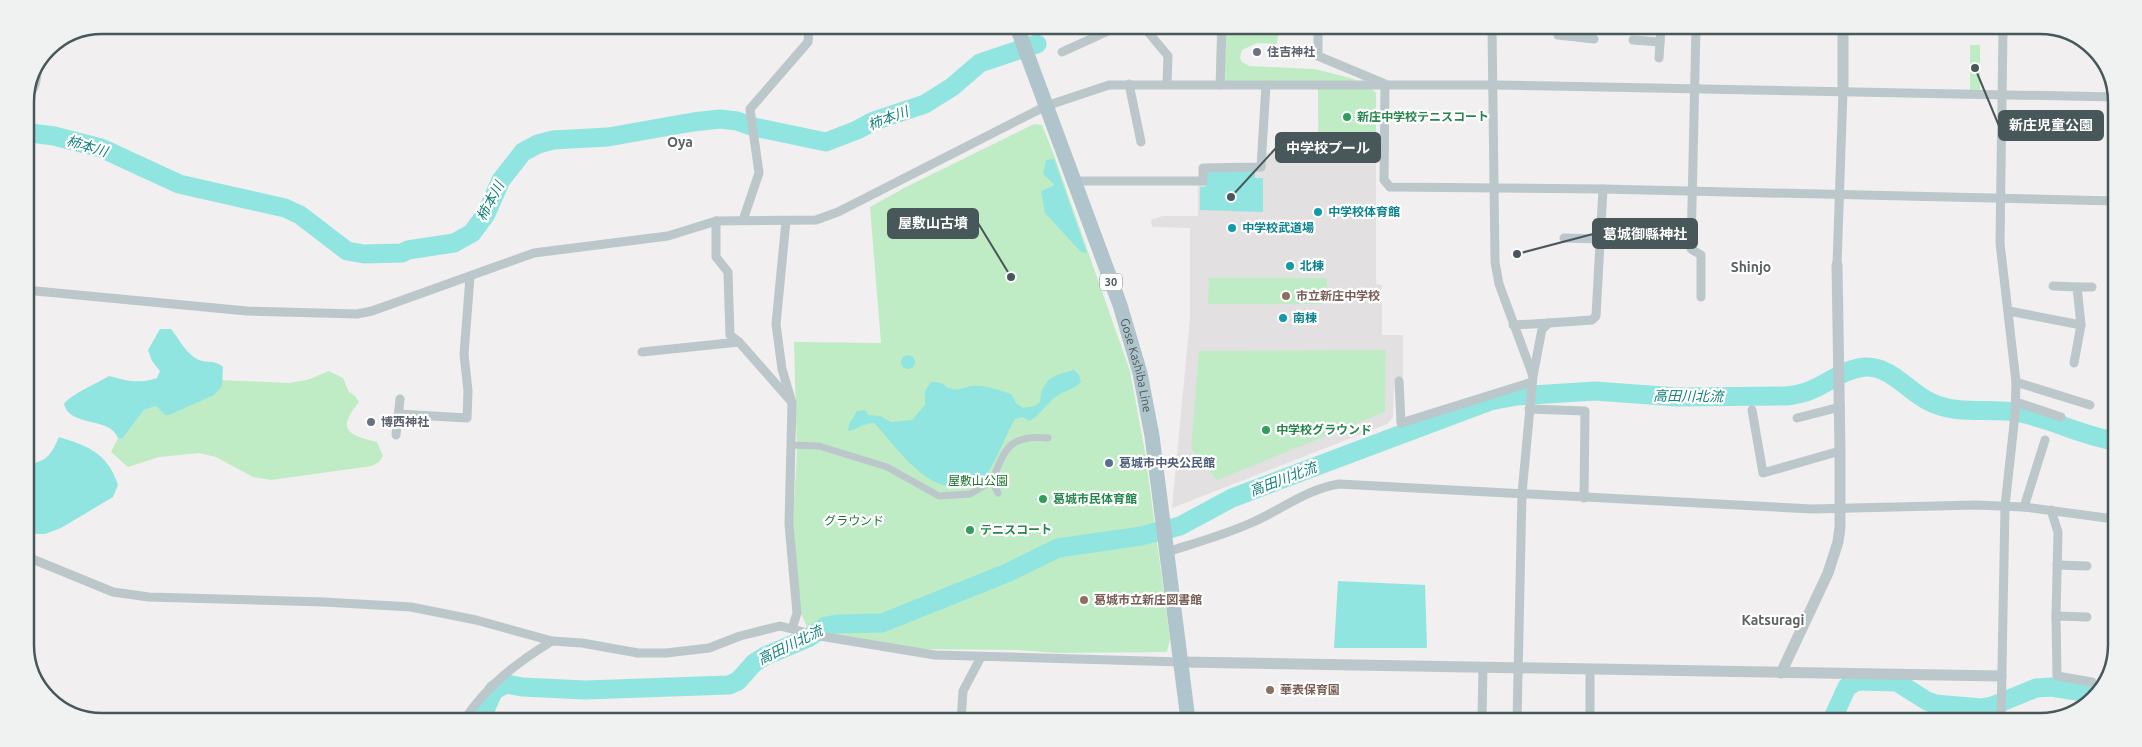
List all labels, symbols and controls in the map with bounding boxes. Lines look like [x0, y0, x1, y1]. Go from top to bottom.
place label: 住吉神社 [1267, 45, 1315, 58]
marker: 住吉神社 [1251, 46, 1263, 58]
water label: 柿本川 [866, 102, 912, 133]
place label: 新庄中学校テニスコート [1357, 110, 1489, 123]
marker: 新庄中学校テニスコート [1341, 111, 1353, 123]
callout: 新庄児童公園 [1999, 111, 2103, 140]
text: 新庄児童公園 [2009, 117, 2093, 133]
water label: 柿本川 [65, 132, 111, 160]
callout: 中学校プール [1276, 133, 1380, 162]
district label: Oya [667, 134, 693, 150]
text: 中学校プール [1286, 140, 1370, 156]
water label: 柿本川 [473, 177, 508, 223]
place label: 中学校体育館 [1328, 205, 1400, 218]
marker: 中学校体育館 [1312, 206, 1324, 218]
callout: 屋敷山古墳 [888, 209, 978, 238]
text: 屋敷山古墳 [898, 215, 968, 231]
callout: 葛城御縣神社 [1593, 219, 1697, 248]
place label: 中学校武道場 [1242, 221, 1314, 234]
marker: 中学校武道場 [1226, 222, 1238, 234]
text: 葛城御縣神社 [1603, 226, 1687, 242]
place label: 北棟 [1300, 259, 1324, 272]
district label: Shinjo [1731, 259, 1771, 275]
marker: 北棟 [1284, 260, 1296, 272]
road number: 30 [1100, 274, 1122, 290]
place label: 市立新庄中学校 [1296, 289, 1380, 302]
marker: 市立新庄中学校 [1280, 290, 1292, 302]
place label: 南棟 [1293, 311, 1317, 324]
marker: 南棟 [1277, 312, 1289, 324]
street label: Gose Kashiba Line [1118, 317, 1154, 413]
water label: 高田川北流 [1653, 387, 1725, 405]
place label: 博西神社 [381, 415, 429, 428]
marker: 博西神社 [365, 416, 377, 428]
place label: 中学校グラウンド [1276, 423, 1372, 436]
marker: 中学校グラウンド [1260, 424, 1272, 436]
place label: 葛城市中央公民館 [1119, 456, 1215, 469]
marker: 葛城市中央公民館 [1103, 457, 1115, 469]
water label: 高田川北流 [1247, 458, 1320, 499]
park label: 屋敷山公園 [948, 474, 1008, 487]
place label: 葛城市民体育館 [1053, 492, 1137, 505]
marker: 葛城市民体育館 [1037, 493, 1049, 505]
park label: グラウンド [824, 514, 884, 527]
place label: テニスコート [980, 523, 1052, 536]
marker: テニスコート [964, 524, 976, 536]
place label: 葛城市立新庄図書館 [1094, 593, 1202, 606]
marker: 葛城市立新庄図書館 [1078, 594, 1090, 606]
district label: Katsuragi [1741, 612, 1805, 628]
water label: 高田川北流 [755, 622, 827, 668]
place label: 華表保育園 [1280, 683, 1340, 696]
marker: 華表保育園 [1264, 684, 1276, 696]

